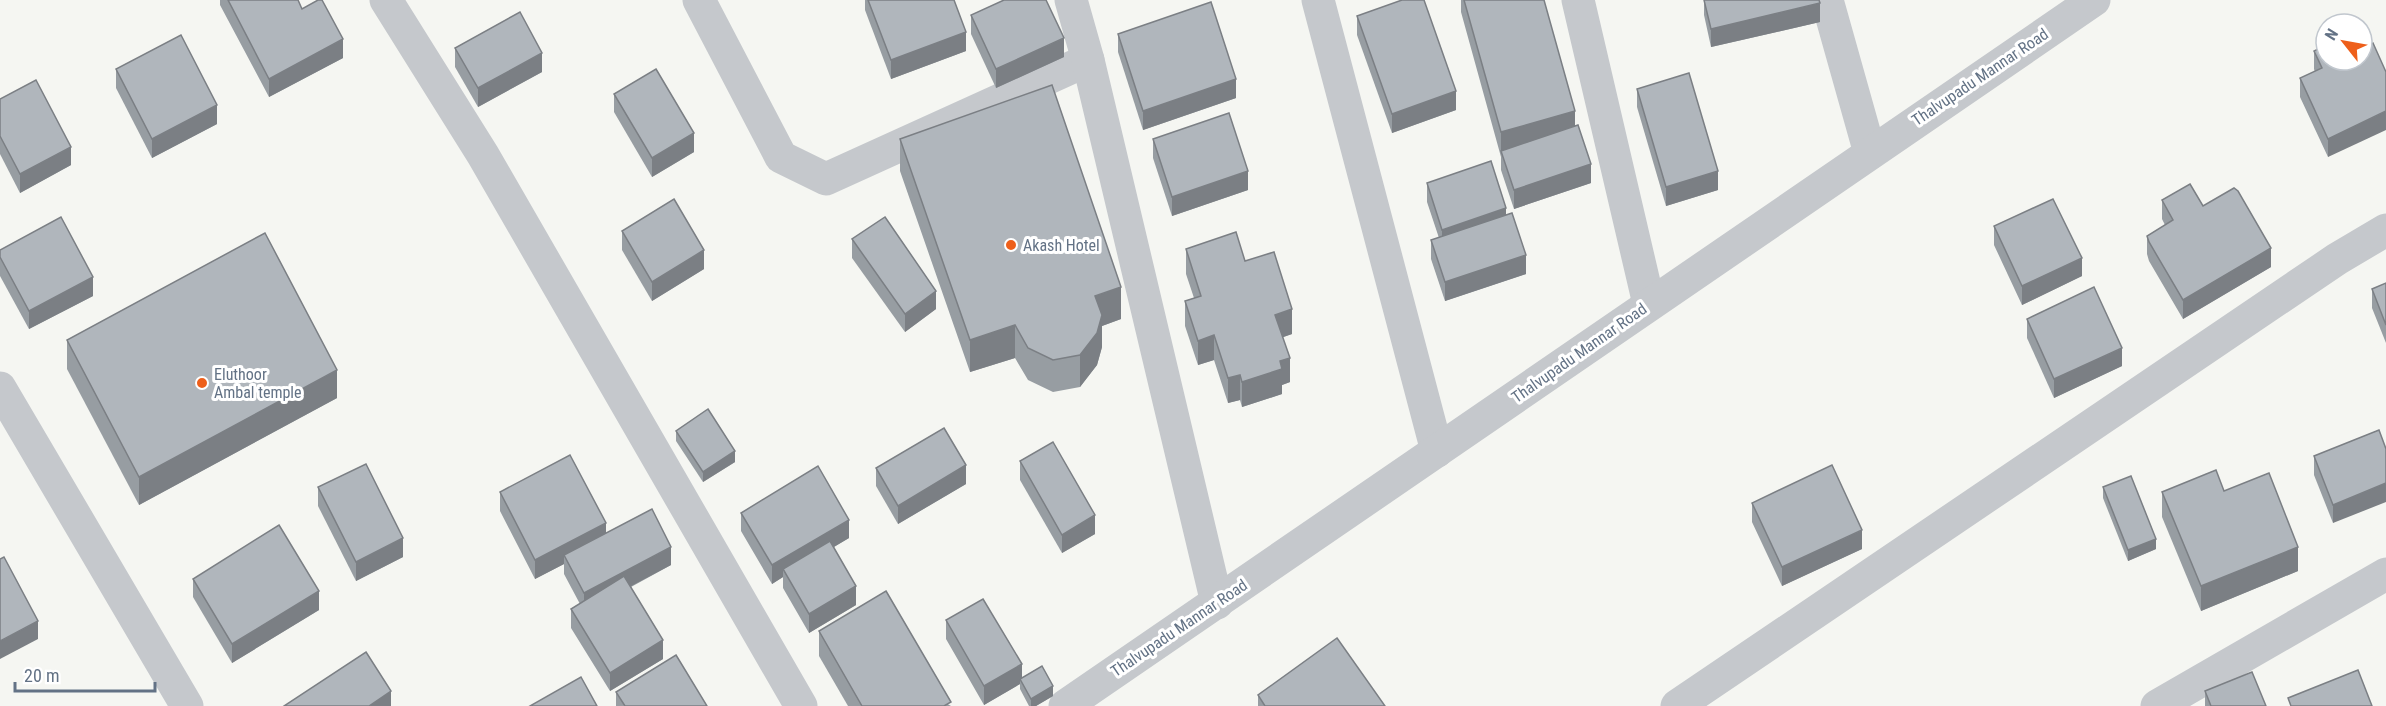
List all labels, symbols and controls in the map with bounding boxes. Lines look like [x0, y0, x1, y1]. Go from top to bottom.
north arrow [2314, 12, 2374, 72]
street label: Thalvupadu Mannar Road [1908, 24, 2052, 130]
text: N [2321, 25, 2342, 44]
place label: Akash Hotel [1023, 236, 1100, 255]
marker: Akash Hotel [1004, 238, 1018, 252]
street label: Thalvupadu Mannar Road [1508, 299, 1650, 407]
place label: Eluthoor Ambal temple [214, 365, 302, 402]
marker: Eluthoor Ambal temple [195, 376, 209, 390]
street label: Thalvupadu Mannar Road [1107, 575, 1251, 681]
scale bar [15, 655, 154, 693]
text: 20 m [24, 665, 59, 686]

